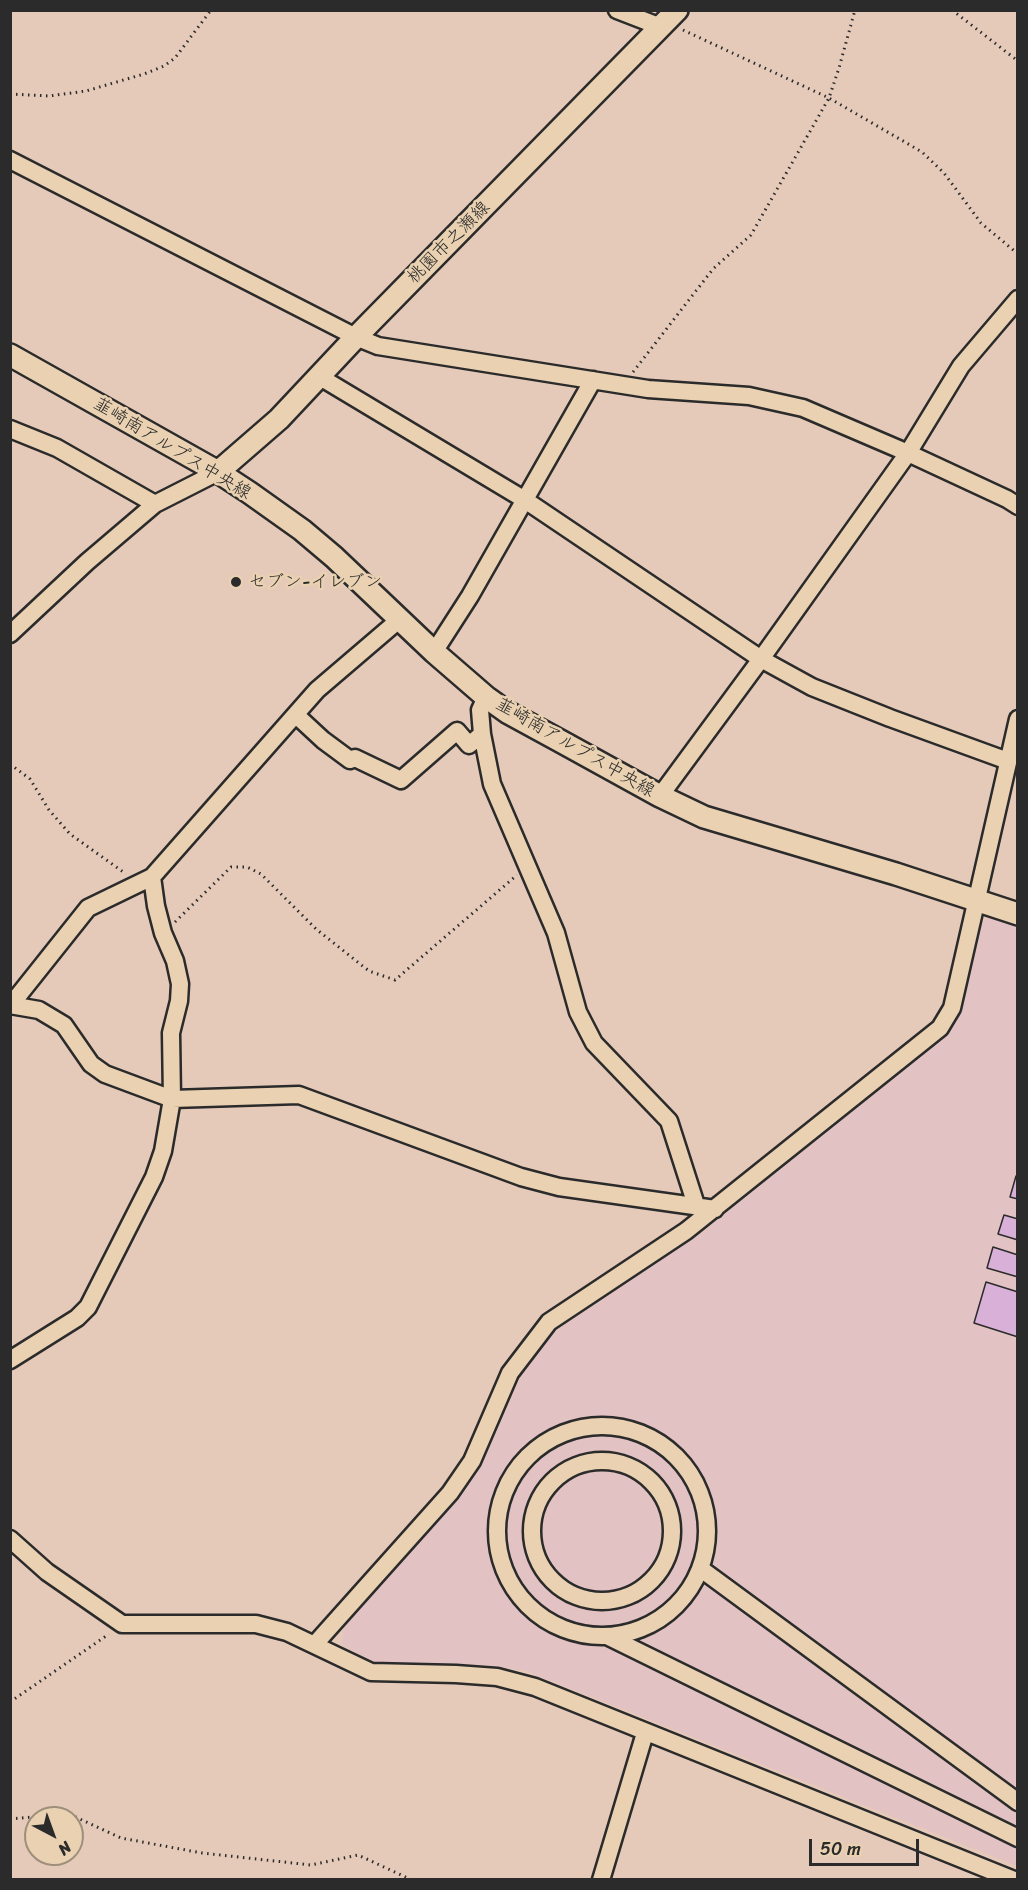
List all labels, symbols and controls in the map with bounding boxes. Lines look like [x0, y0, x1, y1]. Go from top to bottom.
street label: 桃園市之瀬線 [403, 197, 495, 289]
street label: 韮崎南アルプス中央線 [89, 393, 255, 505]
place label: セブン-イレブン [248, 571, 382, 593]
marker: セブン-イレブン [229, 575, 243, 589]
street label: 韮崎南アルプス中央線 [492, 694, 658, 802]
north arrow [24, 1806, 84, 1866]
scale bar [812, 1827, 922, 1865]
text: 50 m [820, 1833, 861, 1865]
text: N [51, 1834, 79, 1863]

